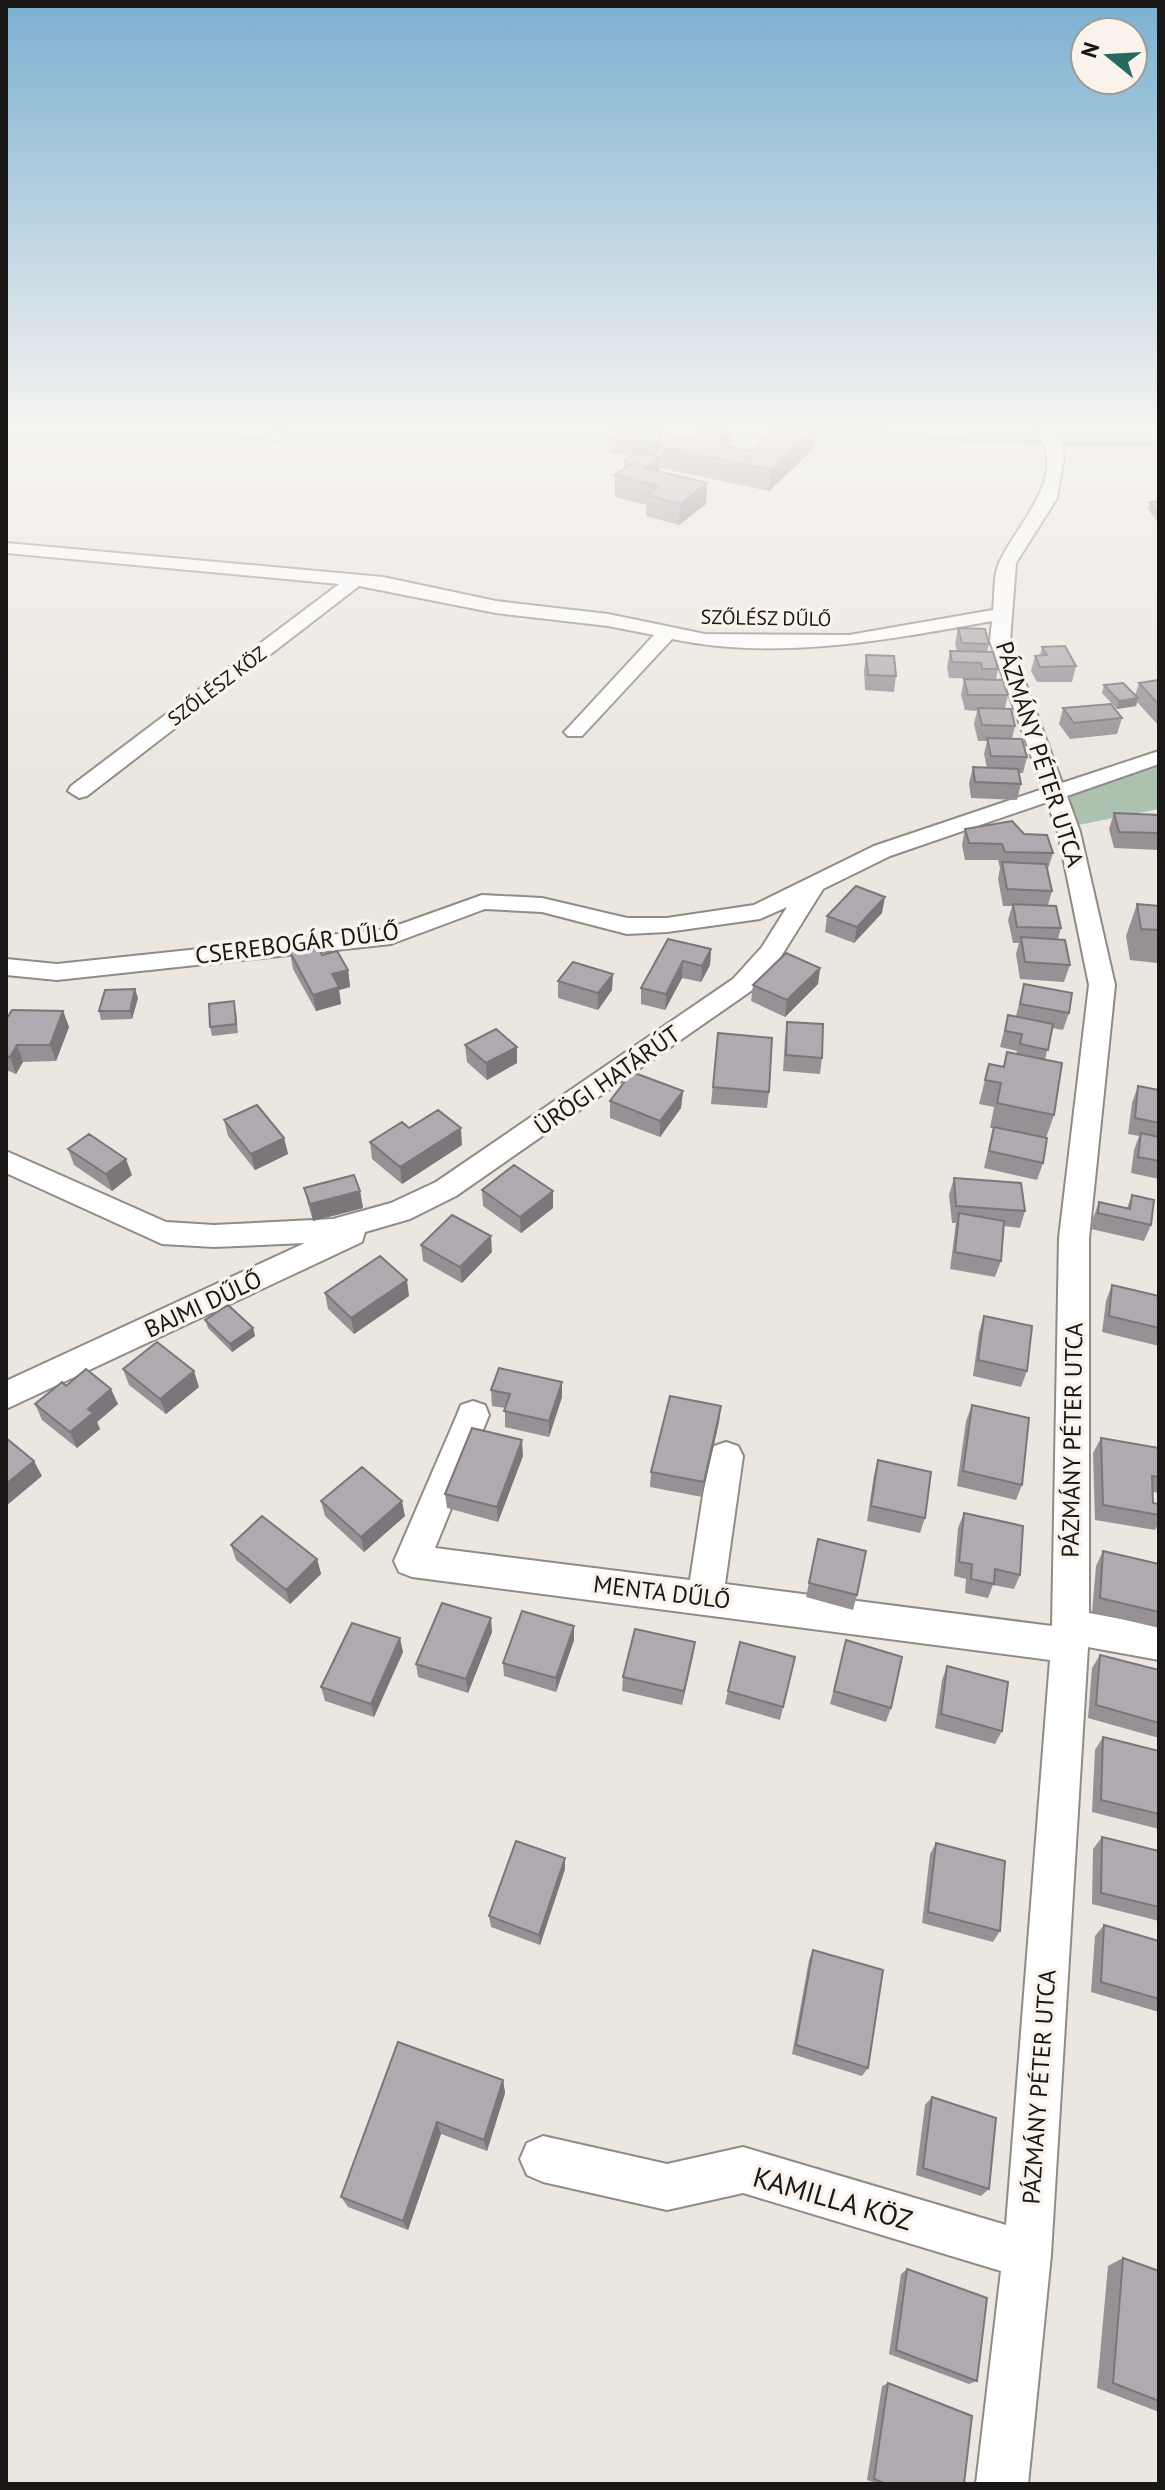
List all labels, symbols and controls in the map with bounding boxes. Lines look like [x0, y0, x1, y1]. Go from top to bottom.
north arrow [1069, 16, 1149, 96]
text: N [1074, 39, 1106, 61]
street label: SZŐLÉSZ DŰLŐ [700, 604, 832, 632]
street label: PÁZMÁNY PÉTER UTCA [989, 637, 1091, 871]
street label: SZŐLÉSZ KÖZ [162, 640, 272, 732]
street label: CSEREBOGÁR DŰLŐ [193, 915, 401, 971]
street label: ÜRÖGI HATÁRÚT [528, 1018, 686, 1142]
street label: BAJMI DŰLŐ [139, 1263, 267, 1345]
street label: PÁZMÁNY PÉTER UTCA [1054, 1322, 1090, 1558]
street label: MENTA DŰLŐ [592, 1568, 732, 1616]
street label: PÁZMÁNY PÉTER UTCA [1015, 1969, 1063, 2205]
street label: KAMILLA KÖZ [749, 2158, 917, 2238]

